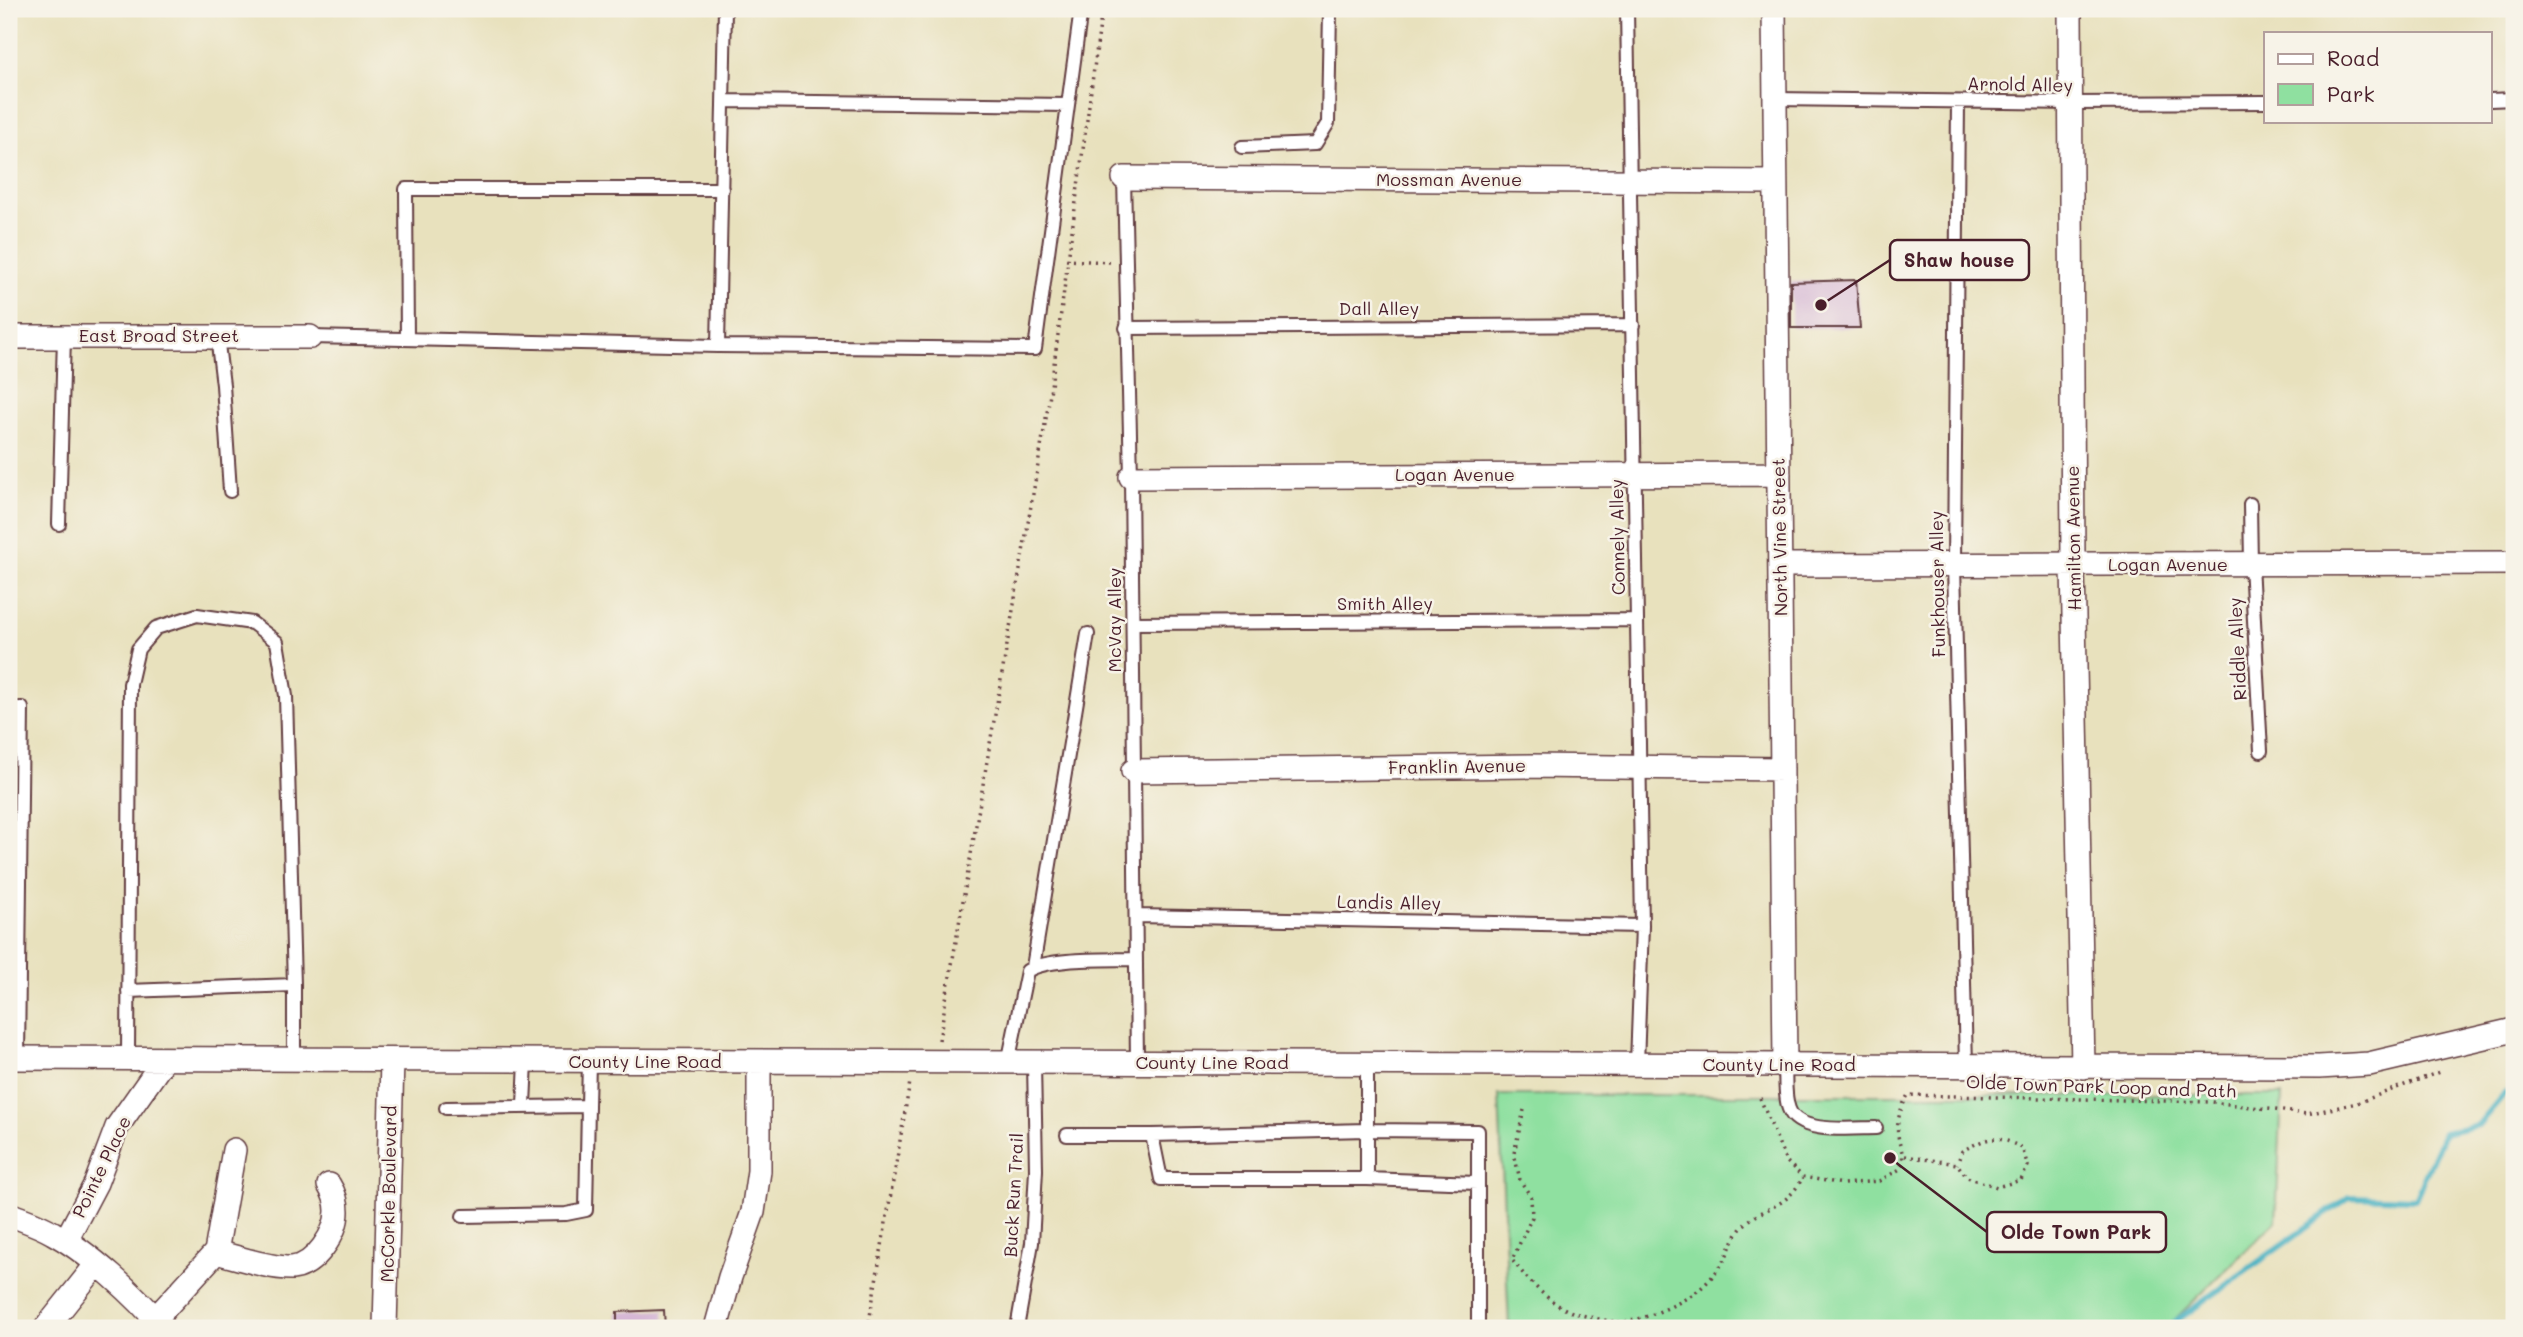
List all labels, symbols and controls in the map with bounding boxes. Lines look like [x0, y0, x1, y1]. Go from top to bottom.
legend [2264, 32, 2492, 122]
text: Road [2327, 44, 2379, 71]
street label: Arnold Alley [1967, 71, 2073, 97]
text: Park [2327, 80, 2375, 107]
street label: Mossman Avenue [1376, 167, 1522, 191]
callout: Shaw house [1890, 240, 2029, 280]
text: Shaw house [1904, 247, 2014, 272]
street label: Dall Alley [1339, 296, 1419, 320]
street label: East Broad Street [79, 323, 239, 347]
street label: North Vine Street [1766, 458, 1792, 616]
street label: Logan Avenue [1395, 462, 1515, 486]
street label: Hamilton Avenue [2060, 465, 2086, 611]
street label: Connely Alley [1604, 479, 1630, 595]
street label: Funkhouser Alley [1924, 510, 1950, 658]
street label: Logan Avenue [2108, 552, 2228, 576]
street label: McVay Alley [1102, 568, 1126, 672]
street label: Smith Alley [1337, 591, 1433, 615]
street label: Riddle Alley [2222, 597, 2252, 701]
street label: Franklin Avenue [1388, 753, 1526, 779]
street label: Landis Alley [1337, 889, 1441, 915]
street label: County Line Road [568, 1049, 722, 1073]
street label: County Line Road [1135, 1050, 1289, 1074]
street label: County Line Road [1702, 1052, 1856, 1076]
street label: Olde Town Park Loop and Path [1966, 1069, 2237, 1103]
street label: McCorkle Boulevard [374, 1105, 402, 1283]
street label: Pointe Place [66, 1112, 136, 1221]
street label: Buck Run Trail [998, 1132, 1028, 1258]
callout: Olde Town Park [1987, 1212, 2166, 1252]
text: Olde Town Park [2001, 1219, 2151, 1244]

